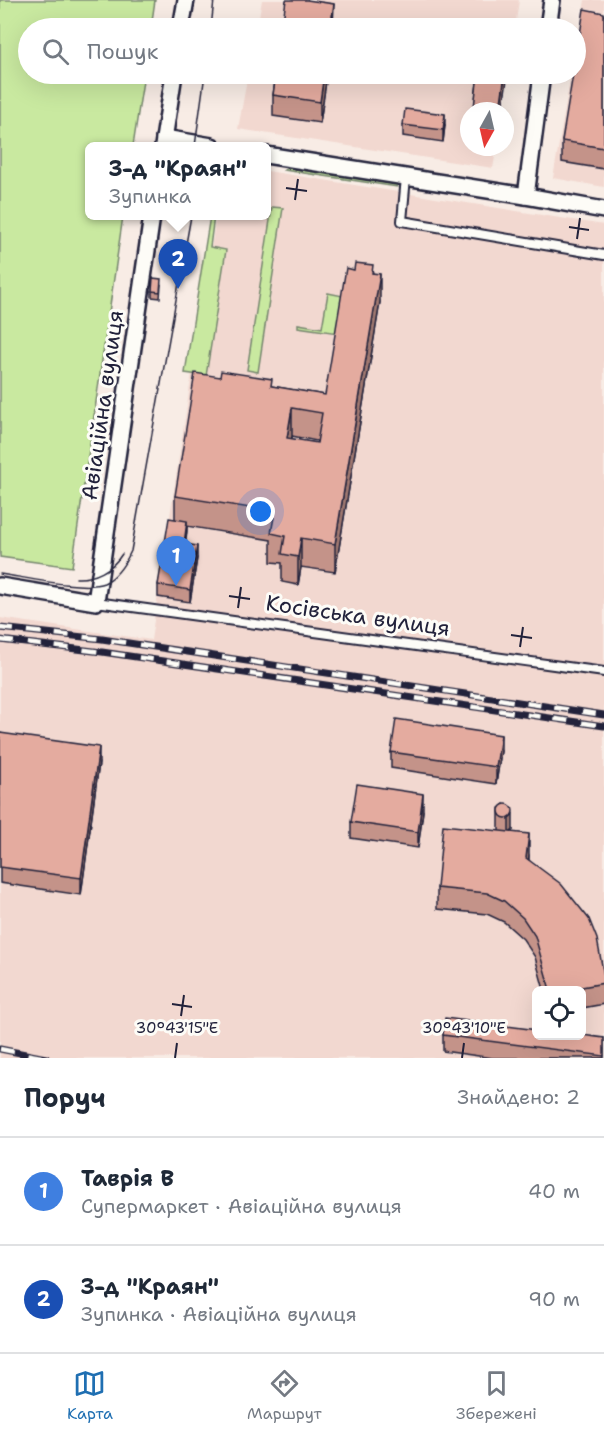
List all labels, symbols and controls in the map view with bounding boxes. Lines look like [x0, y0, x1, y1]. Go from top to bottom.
search box [18, 18, 586, 84]
icon: search [39, 35, 72, 68]
text: Пошук [87, 37, 158, 66]
north arrow [460, 102, 514, 156]
popup [85, 142, 271, 220]
text: З-д "Краян" [109, 154, 247, 183]
text: Зупинка [109, 183, 191, 209]
pin: 2 [158, 240, 198, 289]
street label: Авіаційна вулиця [75, 308, 130, 502]
your location [246, 497, 275, 526]
pin: 1 [156, 536, 195, 586]
street label: Косівська вулиця [264, 588, 452, 643]
map controls [532, 986, 586, 1040]
button: locate [532, 986, 586, 1040]
text: 30°43'15"E [136, 1018, 218, 1038]
text: 30°43'10"E [422, 1018, 506, 1038]
text: Поруч [24, 1080, 106, 1115]
text: Знайдено: 2 [457, 1084, 580, 1110]
text: Таврія В [81, 1164, 174, 1193]
text: 1 [39, 1178, 48, 1204]
text: 40 m [528, 1178, 580, 1204]
text: Супермаркет · Авіаційна вулиця [81, 1193, 402, 1219]
text: З-д "Краян" [81, 1272, 219, 1301]
text: 2 [37, 1286, 51, 1312]
text: 90 m [528, 1286, 580, 1312]
text: Зупинка · Авіаційна вулиця [81, 1301, 357, 1327]
tab: Карта [67, 1367, 113, 1424]
tab: Маршрут [247, 1367, 322, 1424]
tab: Збережені [456, 1367, 537, 1424]

